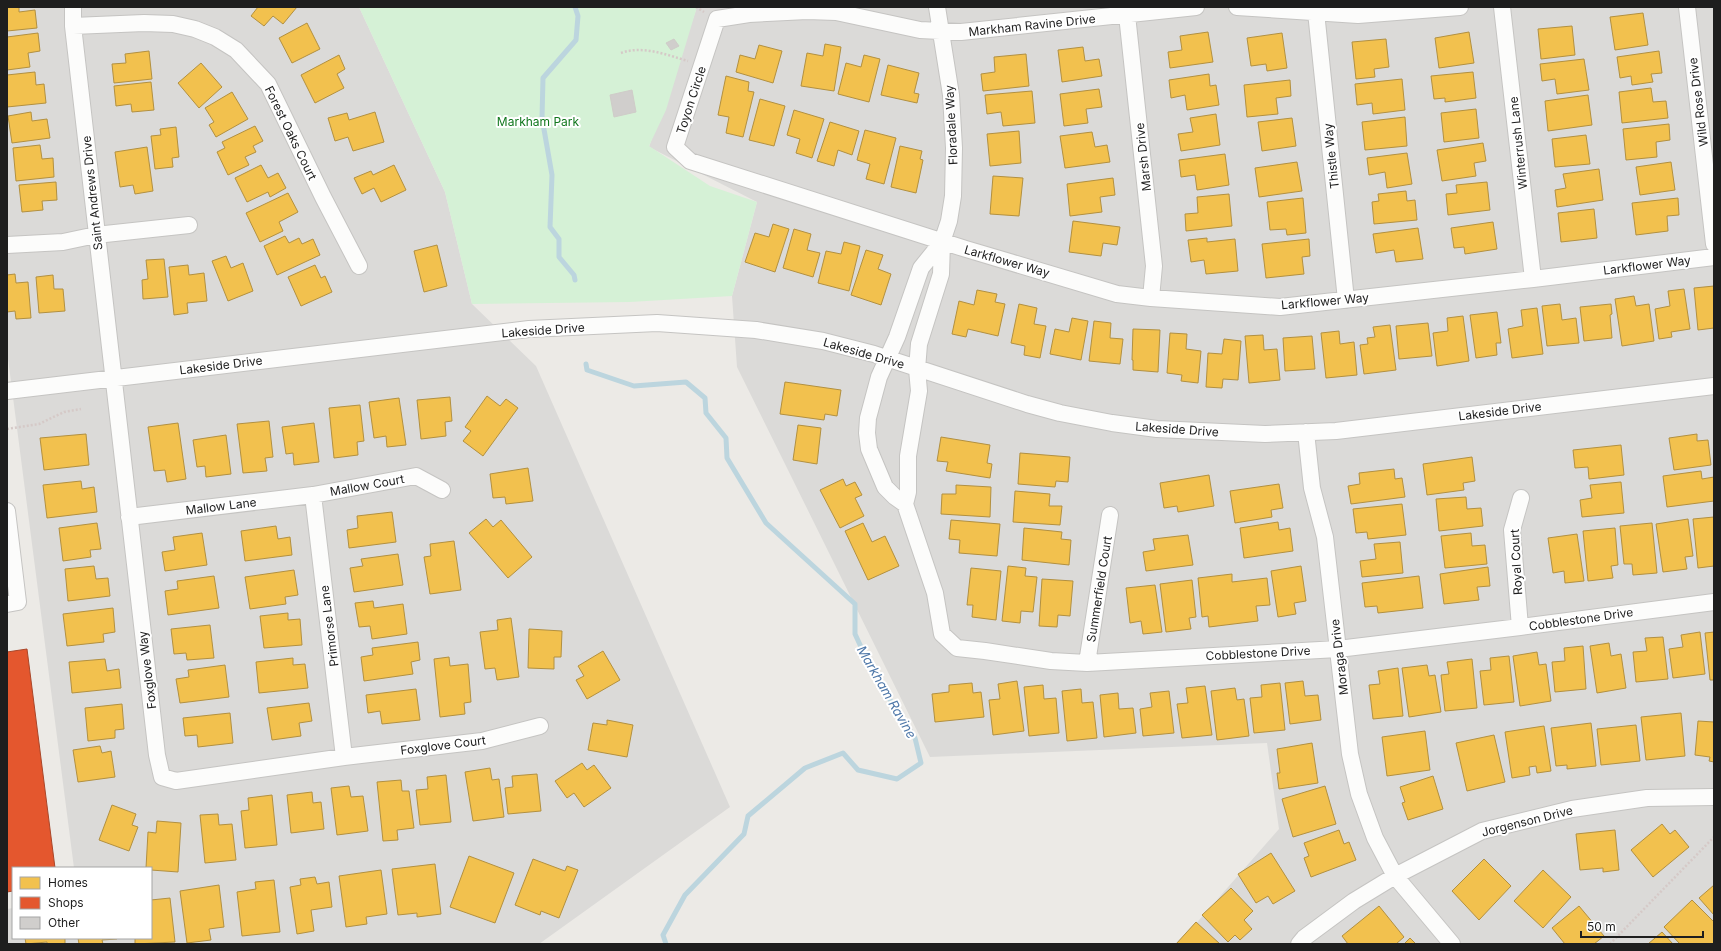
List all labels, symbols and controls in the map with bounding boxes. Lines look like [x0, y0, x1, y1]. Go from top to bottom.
street label: Markham Ravine Drive [968, 11, 1096, 39]
street label: Wild Rose Drive [1685, 57, 1711, 147]
street label: Toyon Circle [673, 64, 709, 136]
street label: Forest Oaks Court [262, 84, 320, 182]
street label: Floradale Way [941, 84, 961, 166]
street label: Winterrush Lane [1506, 96, 1530, 190]
park label: Markham Park [497, 114, 580, 129]
street label: Marsh Drive [1132, 122, 1154, 192]
street label: Thistle Way [1320, 122, 1342, 190]
street label: Saint Andrews Drive [79, 135, 105, 251]
street label: Larkflower Way [963, 242, 1052, 280]
street label: Larkflower Way [1602, 252, 1692, 278]
street label: Larkflower Way [1280, 290, 1370, 312]
street label: Lakeside Drive [501, 320, 585, 340]
street label: Lakeside Drive [822, 334, 906, 372]
street label: Lakeside Drive [179, 352, 263, 378]
street label: Lakeside Drive [1458, 398, 1542, 424]
street label: Lakeside Drive [1135, 419, 1219, 439]
street label: Mallow Court [329, 471, 405, 499]
street label: Mallow Lane [185, 494, 257, 518]
street label: Royal Court [1507, 529, 1525, 595]
street label: Summerfield Court [1083, 535, 1115, 643]
street label: Primorse Lane [317, 584, 341, 668]
street label: Cobblestone Drive [1528, 604, 1634, 634]
street label: Moraga Drive [1327, 618, 1351, 696]
street label: Foxglove Way [135, 630, 159, 710]
water label: Markham Ravine [854, 643, 920, 741]
street label: Cobblestone Drive [1205, 643, 1311, 663]
street label: Foxglove Court [400, 732, 486, 758]
street label: Jorgenson Drive [1480, 802, 1574, 840]
legend [12, 867, 152, 939]
text: Homes [48, 875, 88, 890]
text: Shops [48, 895, 84, 910]
scale bar [1581, 913, 1703, 939]
text: Other [48, 915, 80, 930]
text: 50 m [1587, 919, 1616, 934]

